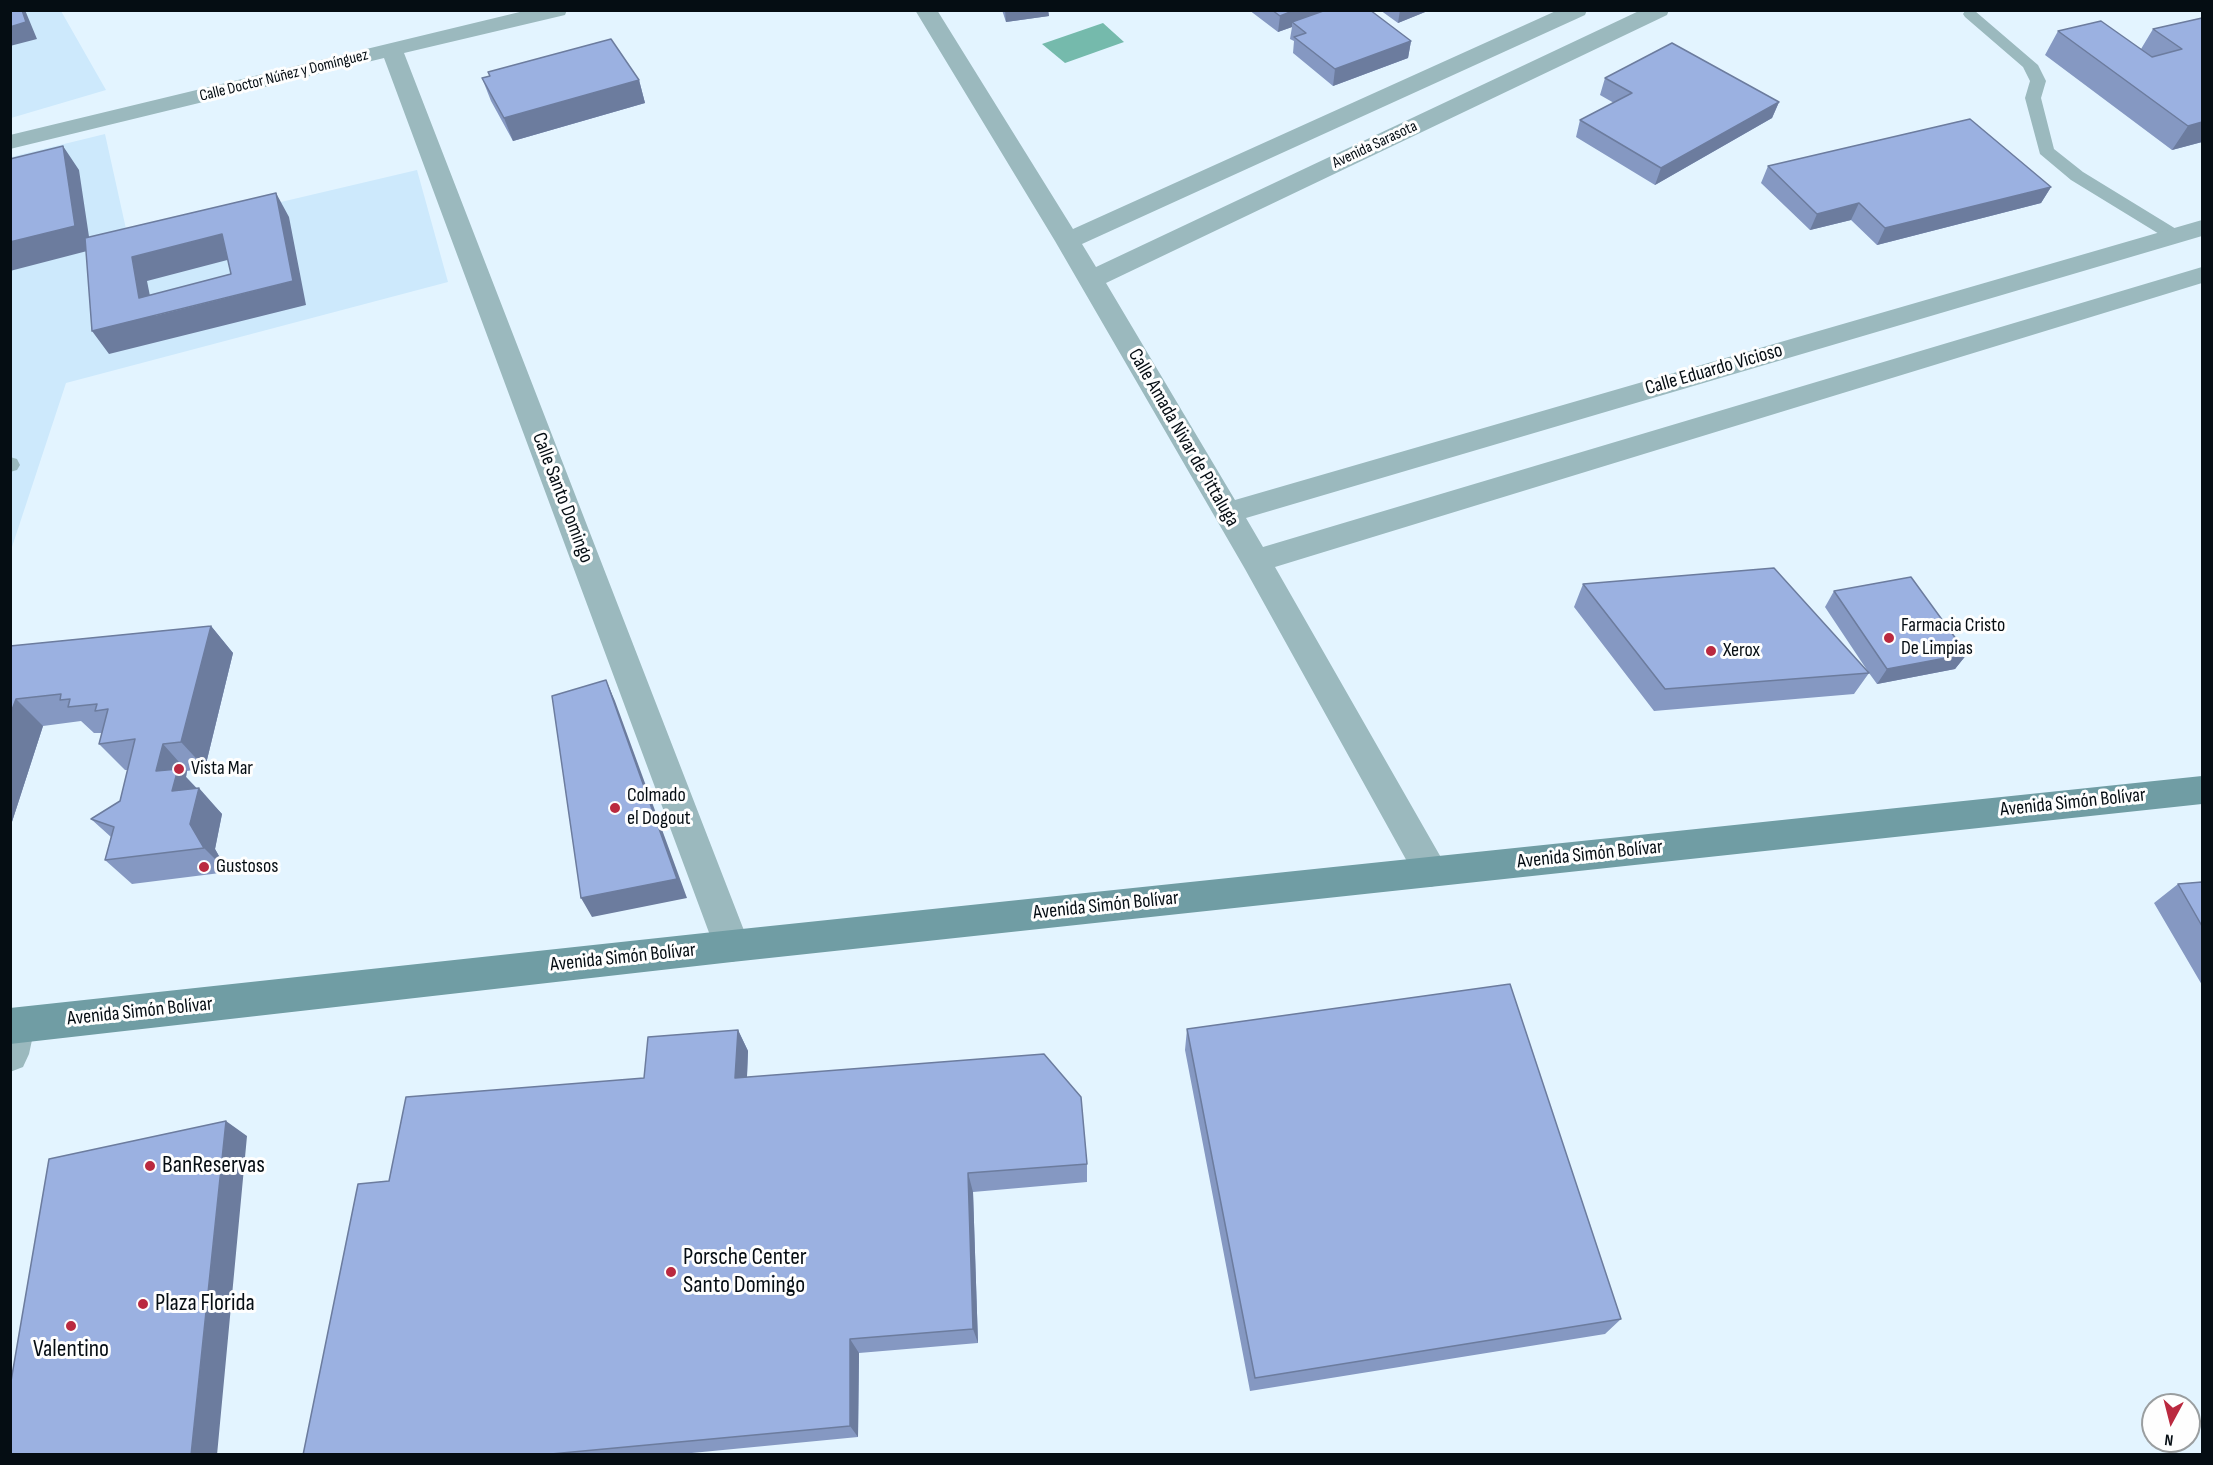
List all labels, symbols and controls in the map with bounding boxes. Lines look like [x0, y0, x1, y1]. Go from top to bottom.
street label: Calle Doctor Núñez y Domínguez [198, 46, 370, 106]
street label: Avenida Sarasota [1330, 117, 1420, 173]
street label: Calle Eduardo Vicioso [1643, 339, 1785, 401]
street label: Calle Amada Nivar de Pittaluga [1122, 345, 1244, 531]
street label: Calle Santo Domingo [526, 429, 598, 567]
place label: Farmacia Cristo De Limpias [1901, 614, 2005, 661]
marker: Farmacia Cristo De Limpias [1882, 631, 1896, 645]
place label: Xerox [1723, 639, 1760, 663]
marker: Xerox [1704, 644, 1718, 658]
place label: Vista Mar [191, 757, 253, 781]
marker: Vista Mar [172, 762, 186, 776]
street label: Avenida Simón Bolívar [1999, 783, 2147, 823]
place label: Colmado el Dogout [627, 784, 691, 831]
marker: Colmado el Dogout [608, 801, 622, 815]
street label: Avenida Simón Bolívar [1516, 835, 1664, 875]
place label: Gustosos [216, 855, 278, 879]
marker: Gustosos [197, 860, 211, 874]
street label: Avenida Simón Bolívar [1032, 886, 1180, 926]
street label: Avenida Simón Bolívar [549, 938, 697, 978]
street label: Avenida Simón Bolívar [66, 992, 214, 1032]
place label: BanReservas [162, 1152, 265, 1180]
marker: BanReservas [143, 1159, 157, 1173]
place label: Porsche Center Santo Domingo [683, 1244, 807, 1300]
marker: Porsche Center Santo Domingo [664, 1265, 678, 1279]
place label: Plaza Florida [155, 1290, 255, 1318]
marker: Plaza Florida [136, 1297, 150, 1311]
marker: Valentino [64, 1319, 78, 1333]
place label: Valentino [33, 1336, 109, 1364]
north arrow [2141, 1393, 2201, 1453]
text: N [2164, 1429, 2174, 1449]

